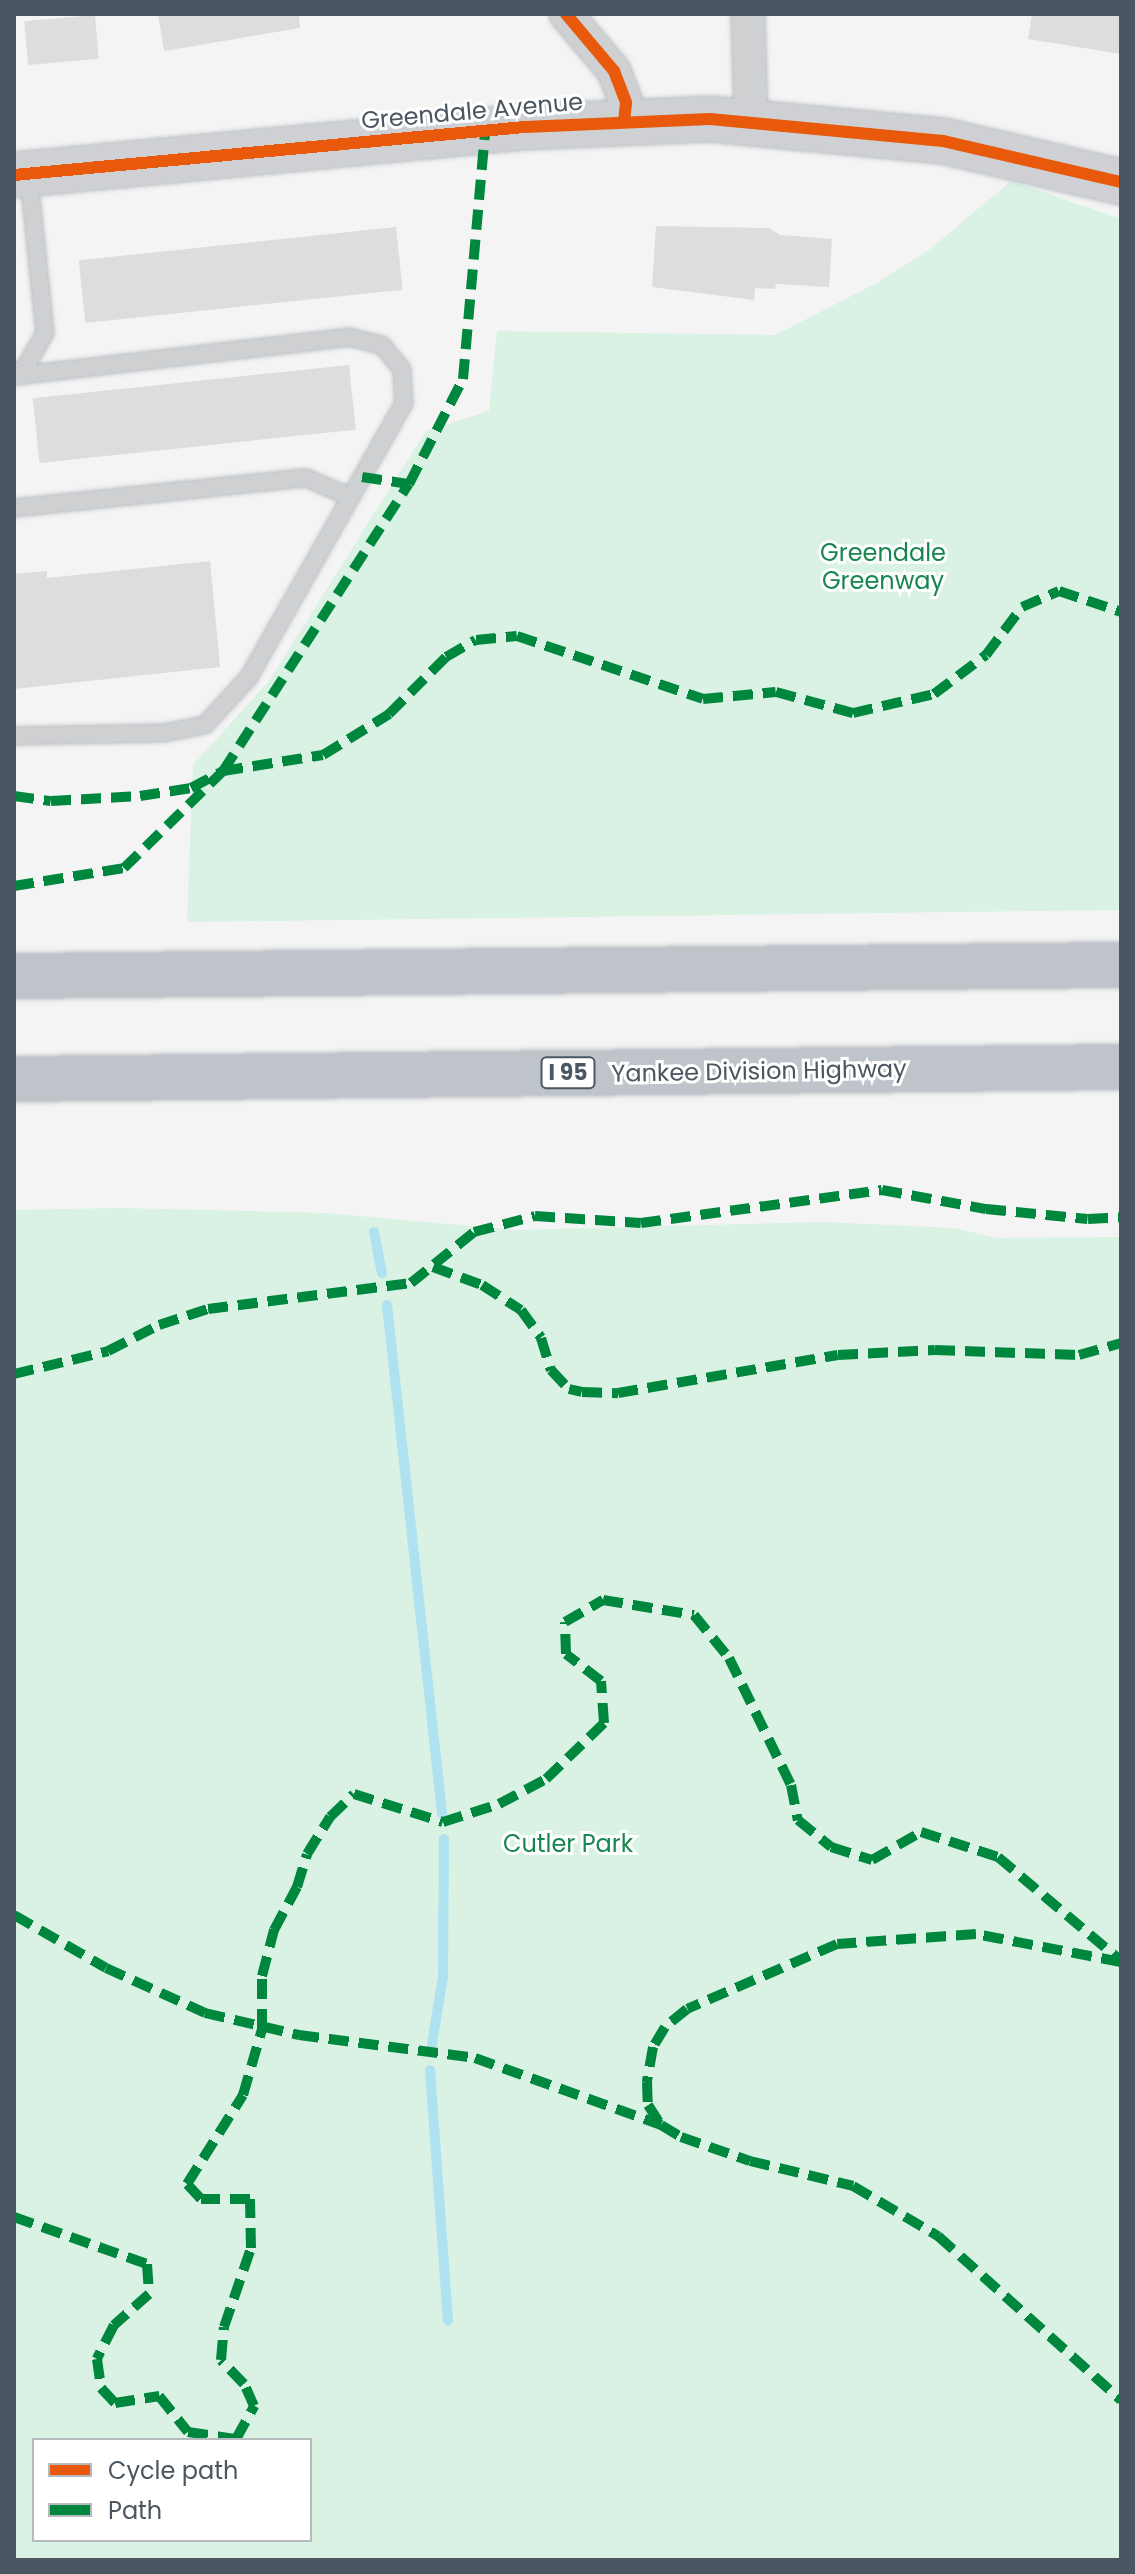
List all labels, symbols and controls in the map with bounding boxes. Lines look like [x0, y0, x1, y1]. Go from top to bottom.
street label: Greendale Avenue [360, 87, 584, 135]
park label: Greendale Greenway [820, 539, 946, 595]
street label: Yankee Division Highway [611, 1054, 907, 1088]
road number: I 95 [540, 1055, 596, 1091]
park label: Cutler Park [503, 1830, 633, 1858]
legend [32, 2438, 312, 2542]
text: Cycle path [108, 2454, 238, 2487]
text: Path [108, 2494, 162, 2527]

